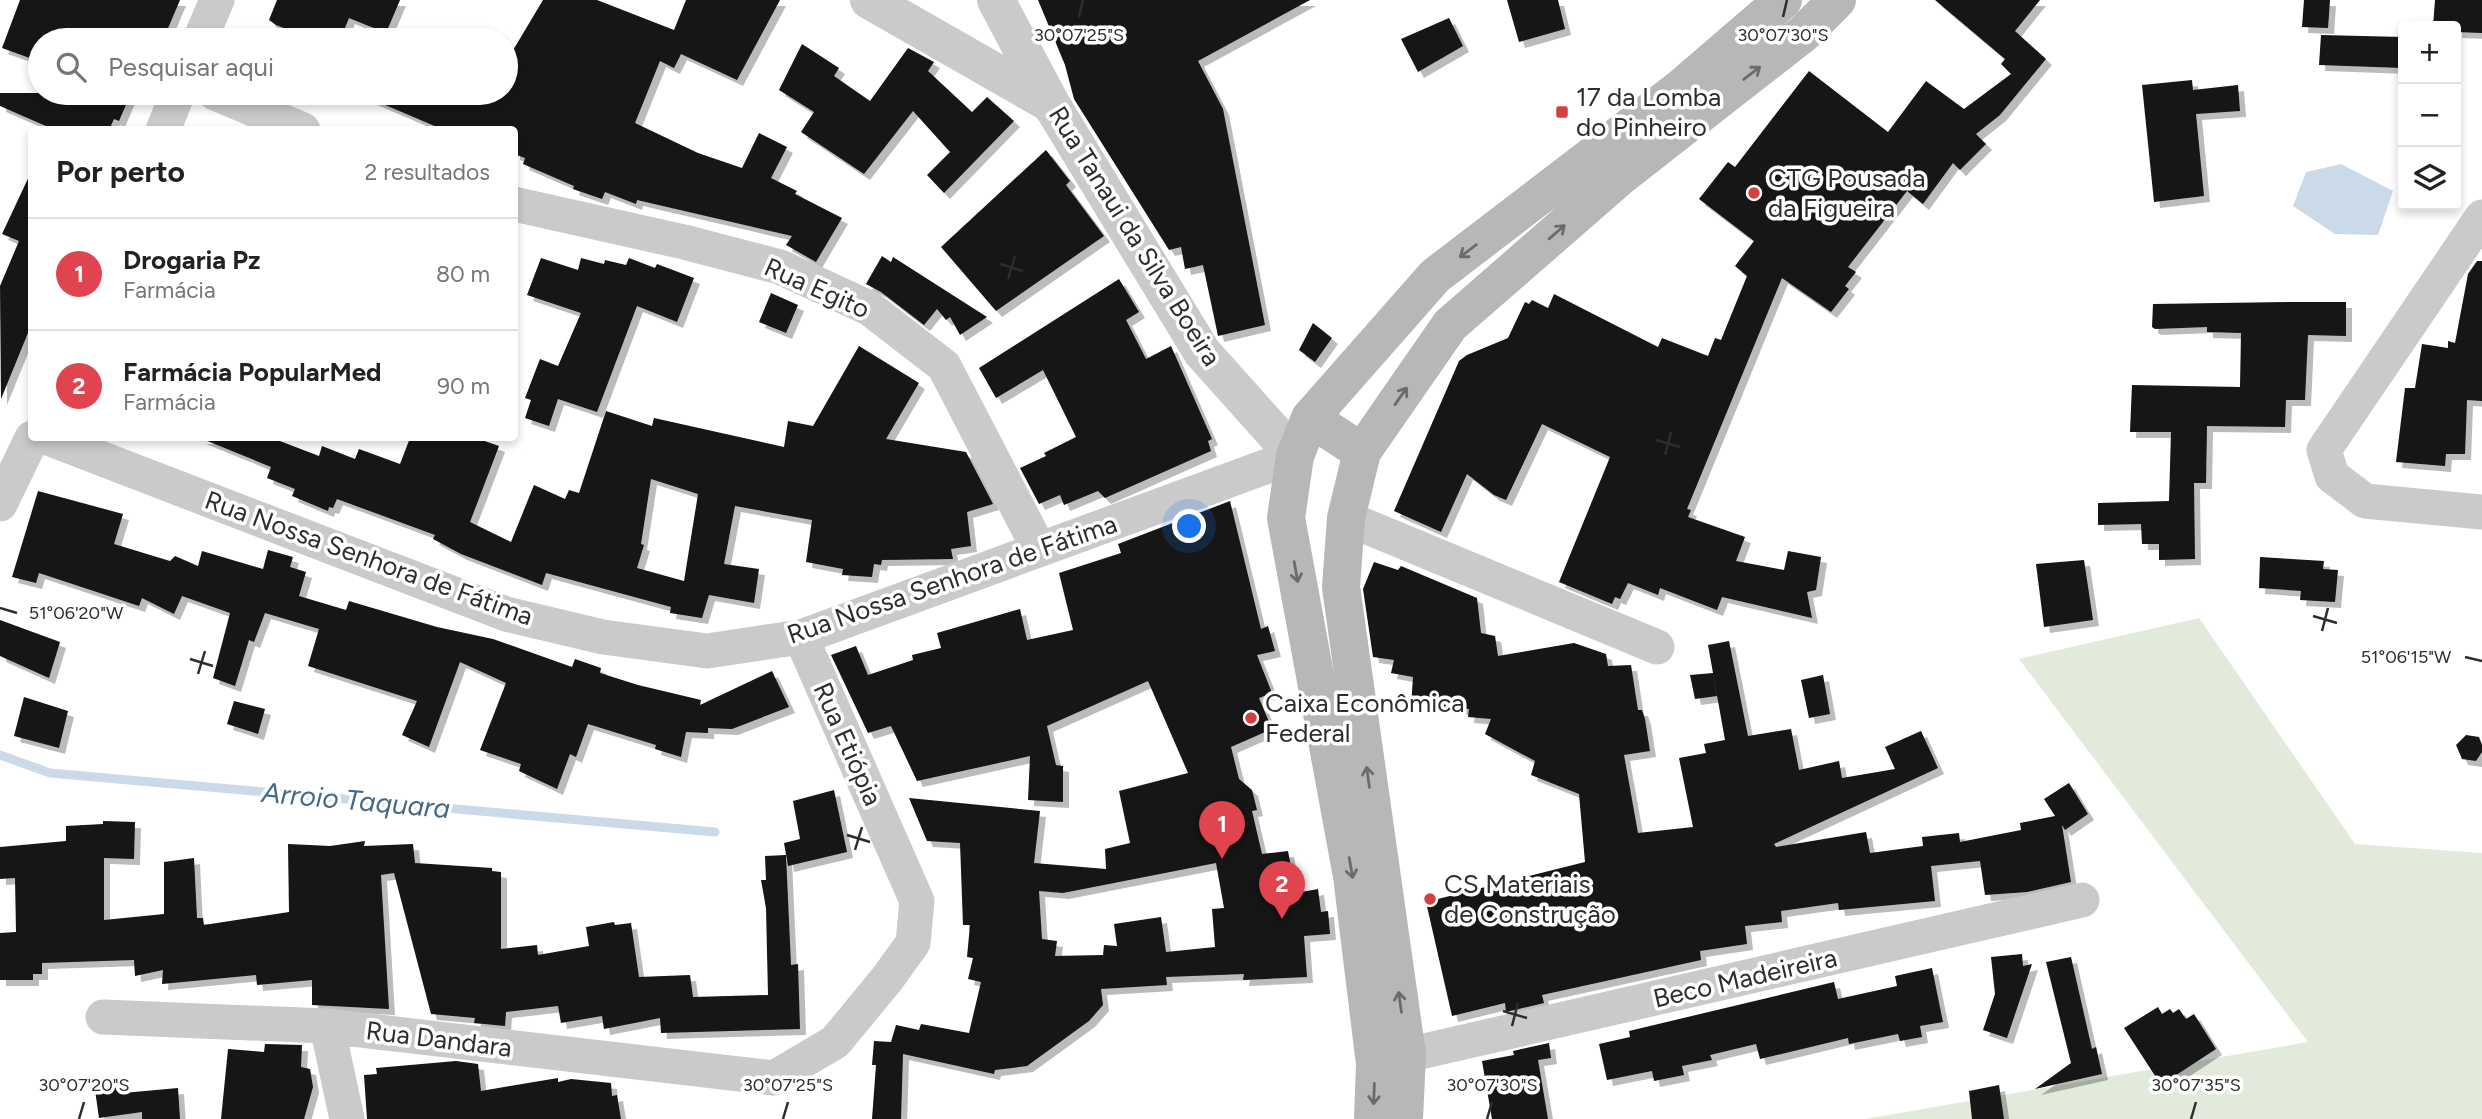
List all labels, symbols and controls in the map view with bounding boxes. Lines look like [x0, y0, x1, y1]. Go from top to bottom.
map controls [2398, 21, 2461, 210]
button: + [2398, 21, 2461, 84]
text: 30°07'25"S [1034, 24, 1124, 46]
text: 30°07'30"S [1738, 24, 1828, 46]
search box [28, 28, 518, 105]
icon: search [52, 48, 90, 86]
text: Pesquisar aqui [108, 51, 274, 83]
one-way arrow [1743, 66, 1761, 81]
place label: 17 da Lomba do Pinheiro [1576, 81, 1721, 143]
button: − [2398, 84, 2461, 147]
street label: Rua Tanaui da Silva Boeira [1042, 100, 1228, 372]
marker: 17 da Lomba do Pinheiro [1554, 104, 1570, 120]
button: layers [2398, 147, 2461, 210]
text: Por perto [56, 153, 185, 190]
text: 2 resultados [365, 158, 490, 186]
place label: CTG Pousada da Figueira [1768, 162, 1926, 224]
marker: CTG Pousada da Figueira [1746, 185, 1762, 201]
one-way arrow [1547, 224, 1565, 240]
text: Drogaria Pz [123, 244, 260, 276]
one-way arrow [1459, 244, 1478, 259]
street label: Rua Egito [759, 251, 875, 325]
text: 1 [74, 260, 84, 288]
text: 80 m [436, 260, 490, 288]
text: Farmácia [123, 276, 216, 304]
text: Farmácia PopularMed [123, 356, 382, 388]
text: 2 [72, 372, 86, 400]
text: 90 m [437, 372, 490, 400]
one-way arrow [1394, 387, 1408, 406]
text: Farmácia [123, 388, 216, 416]
street label: Rua Nossa Senhora de Fátima [201, 484, 537, 632]
street label: Rua Nossa Senhora de Fátima [783, 507, 1121, 651]
your location [1172, 509, 1206, 543]
one-way arrow [1290, 560, 1304, 583]
text: 51°06'20"W [29, 602, 124, 624]
text: 51°06'15"W [2361, 646, 2452, 668]
street label: Rua Etiópia [807, 677, 889, 811]
place label: Caixa Econômica Federal [1265, 687, 1465, 749]
marker: Caixa Econômica Federal [1243, 710, 1259, 726]
one-way arrow [1361, 766, 1374, 789]
water label: Arroio Taquara [259, 775, 452, 825]
pin: 1 [1199, 801, 1245, 859]
one-way arrow [1345, 856, 1358, 879]
pin: 2 [1259, 861, 1305, 919]
place label: CS Materiais de Construção [1444, 868, 1616, 930]
marker: CS Materiais de Construção [1422, 891, 1438, 907]
street label: Beco Madeireira [1650, 941, 1840, 1015]
one-way arrow [1393, 991, 1406, 1014]
street label: Rua Dandara [364, 1014, 514, 1064]
text: 30°07'20"S [38, 1074, 130, 1096]
text: 30°07'25"S [743, 1074, 833, 1096]
text: 30°07'30"S [1447, 1074, 1537, 1096]
text: 30°07'35"S [2151, 1074, 2241, 1096]
one-way arrow [1368, 1082, 1381, 1105]

